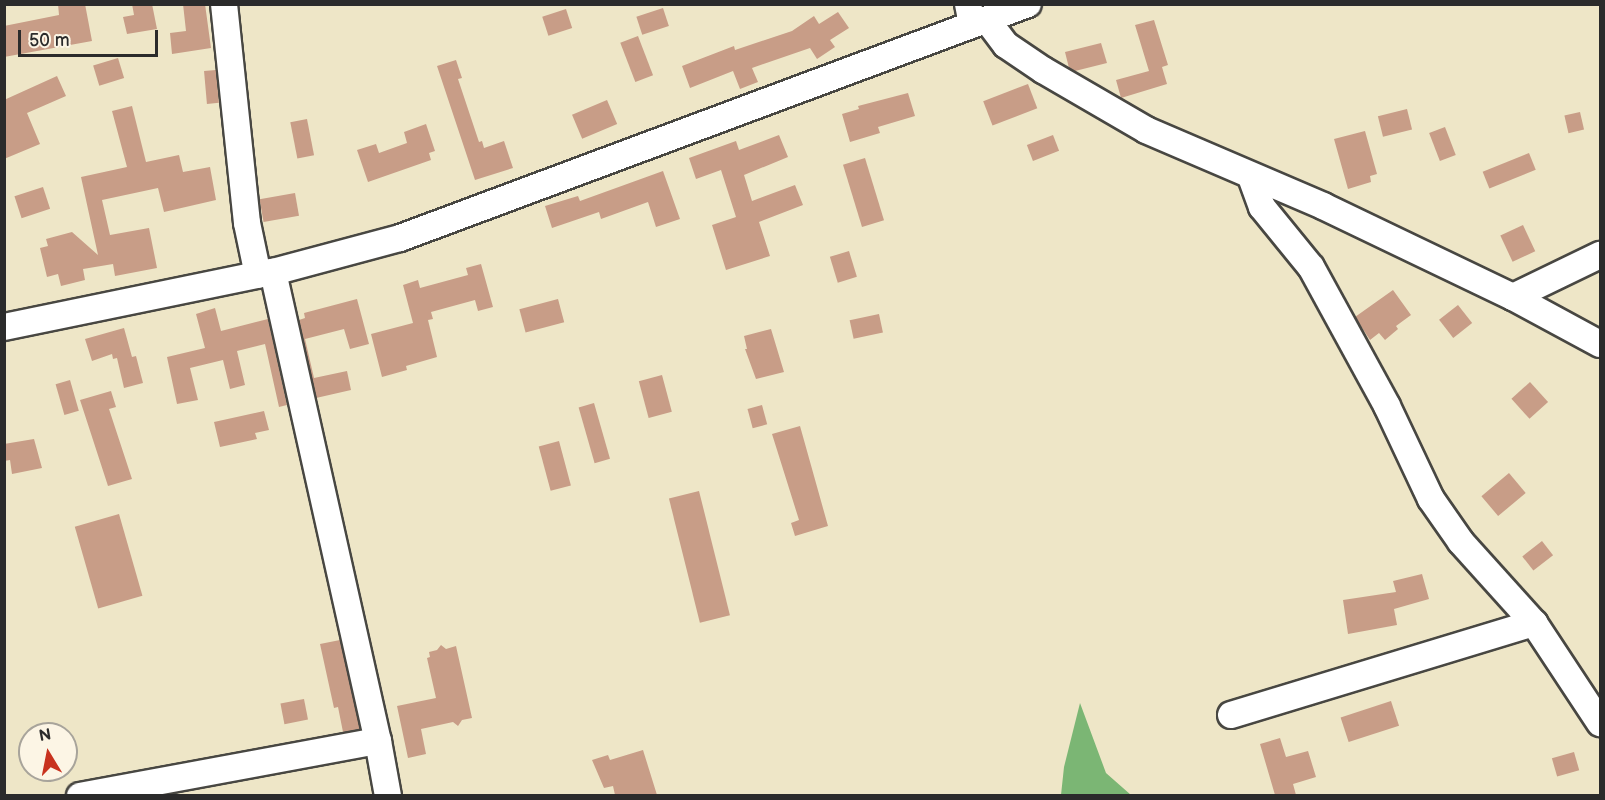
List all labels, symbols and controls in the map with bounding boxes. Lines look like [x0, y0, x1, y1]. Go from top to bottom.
scale bar [21, 18, 160, 56]
text: 50 m [29, 30, 70, 51]
north arrow [18, 722, 78, 782]
text: N [38, 725, 53, 746]

